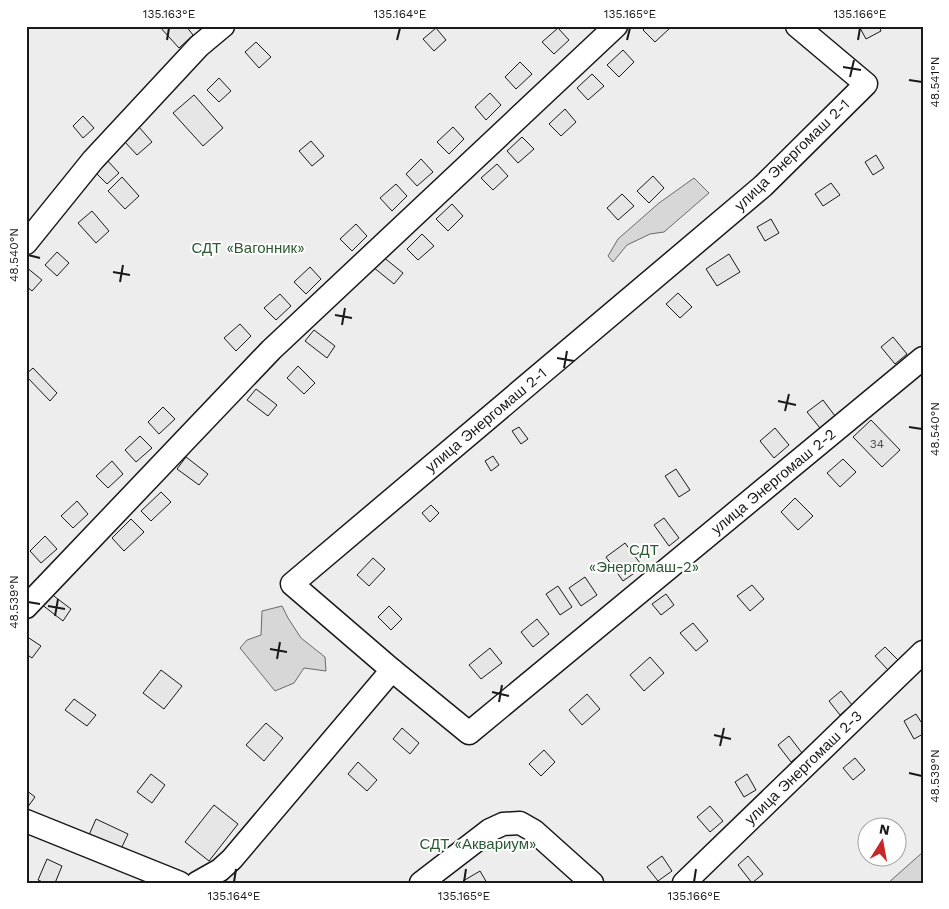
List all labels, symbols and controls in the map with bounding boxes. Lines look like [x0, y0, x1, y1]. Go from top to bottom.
text: 135.163°E [143, 7, 196, 21]
text: 135.164°E [374, 7, 427, 21]
text: 135.165°E [604, 7, 657, 21]
text: 135.166°E [834, 7, 887, 21]
text: 48.541°N [928, 56, 942, 108]
street label: улица Энергомаш 2-1 [731, 95, 853, 215]
text: 48.540°N [7, 228, 21, 282]
park label: СДТ «Вагонник» [191, 239, 305, 257]
street label: улица Энергомаш 2-1 [422, 364, 550, 476]
text: 48.540°N [928, 402, 942, 456]
street label: улица Энергомаш 2-2 [708, 425, 839, 538]
house number: 34 [870, 437, 884, 451]
park label: СДТ «Энергомаш-2» [589, 541, 699, 576]
text: 48.539°N [7, 575, 21, 629]
street label: улица Энергомаш 2-3 [741, 707, 866, 828]
text: 48.539°N [928, 749, 942, 803]
north arrow [856, 816, 906, 866]
text: N [878, 820, 891, 838]
park label: СДТ «Аквариум» [420, 835, 536, 853]
text: 135.164°E [208, 889, 261, 903]
text: 135.165°E [438, 889, 491, 903]
text: 135.166°E [668, 889, 721, 903]

